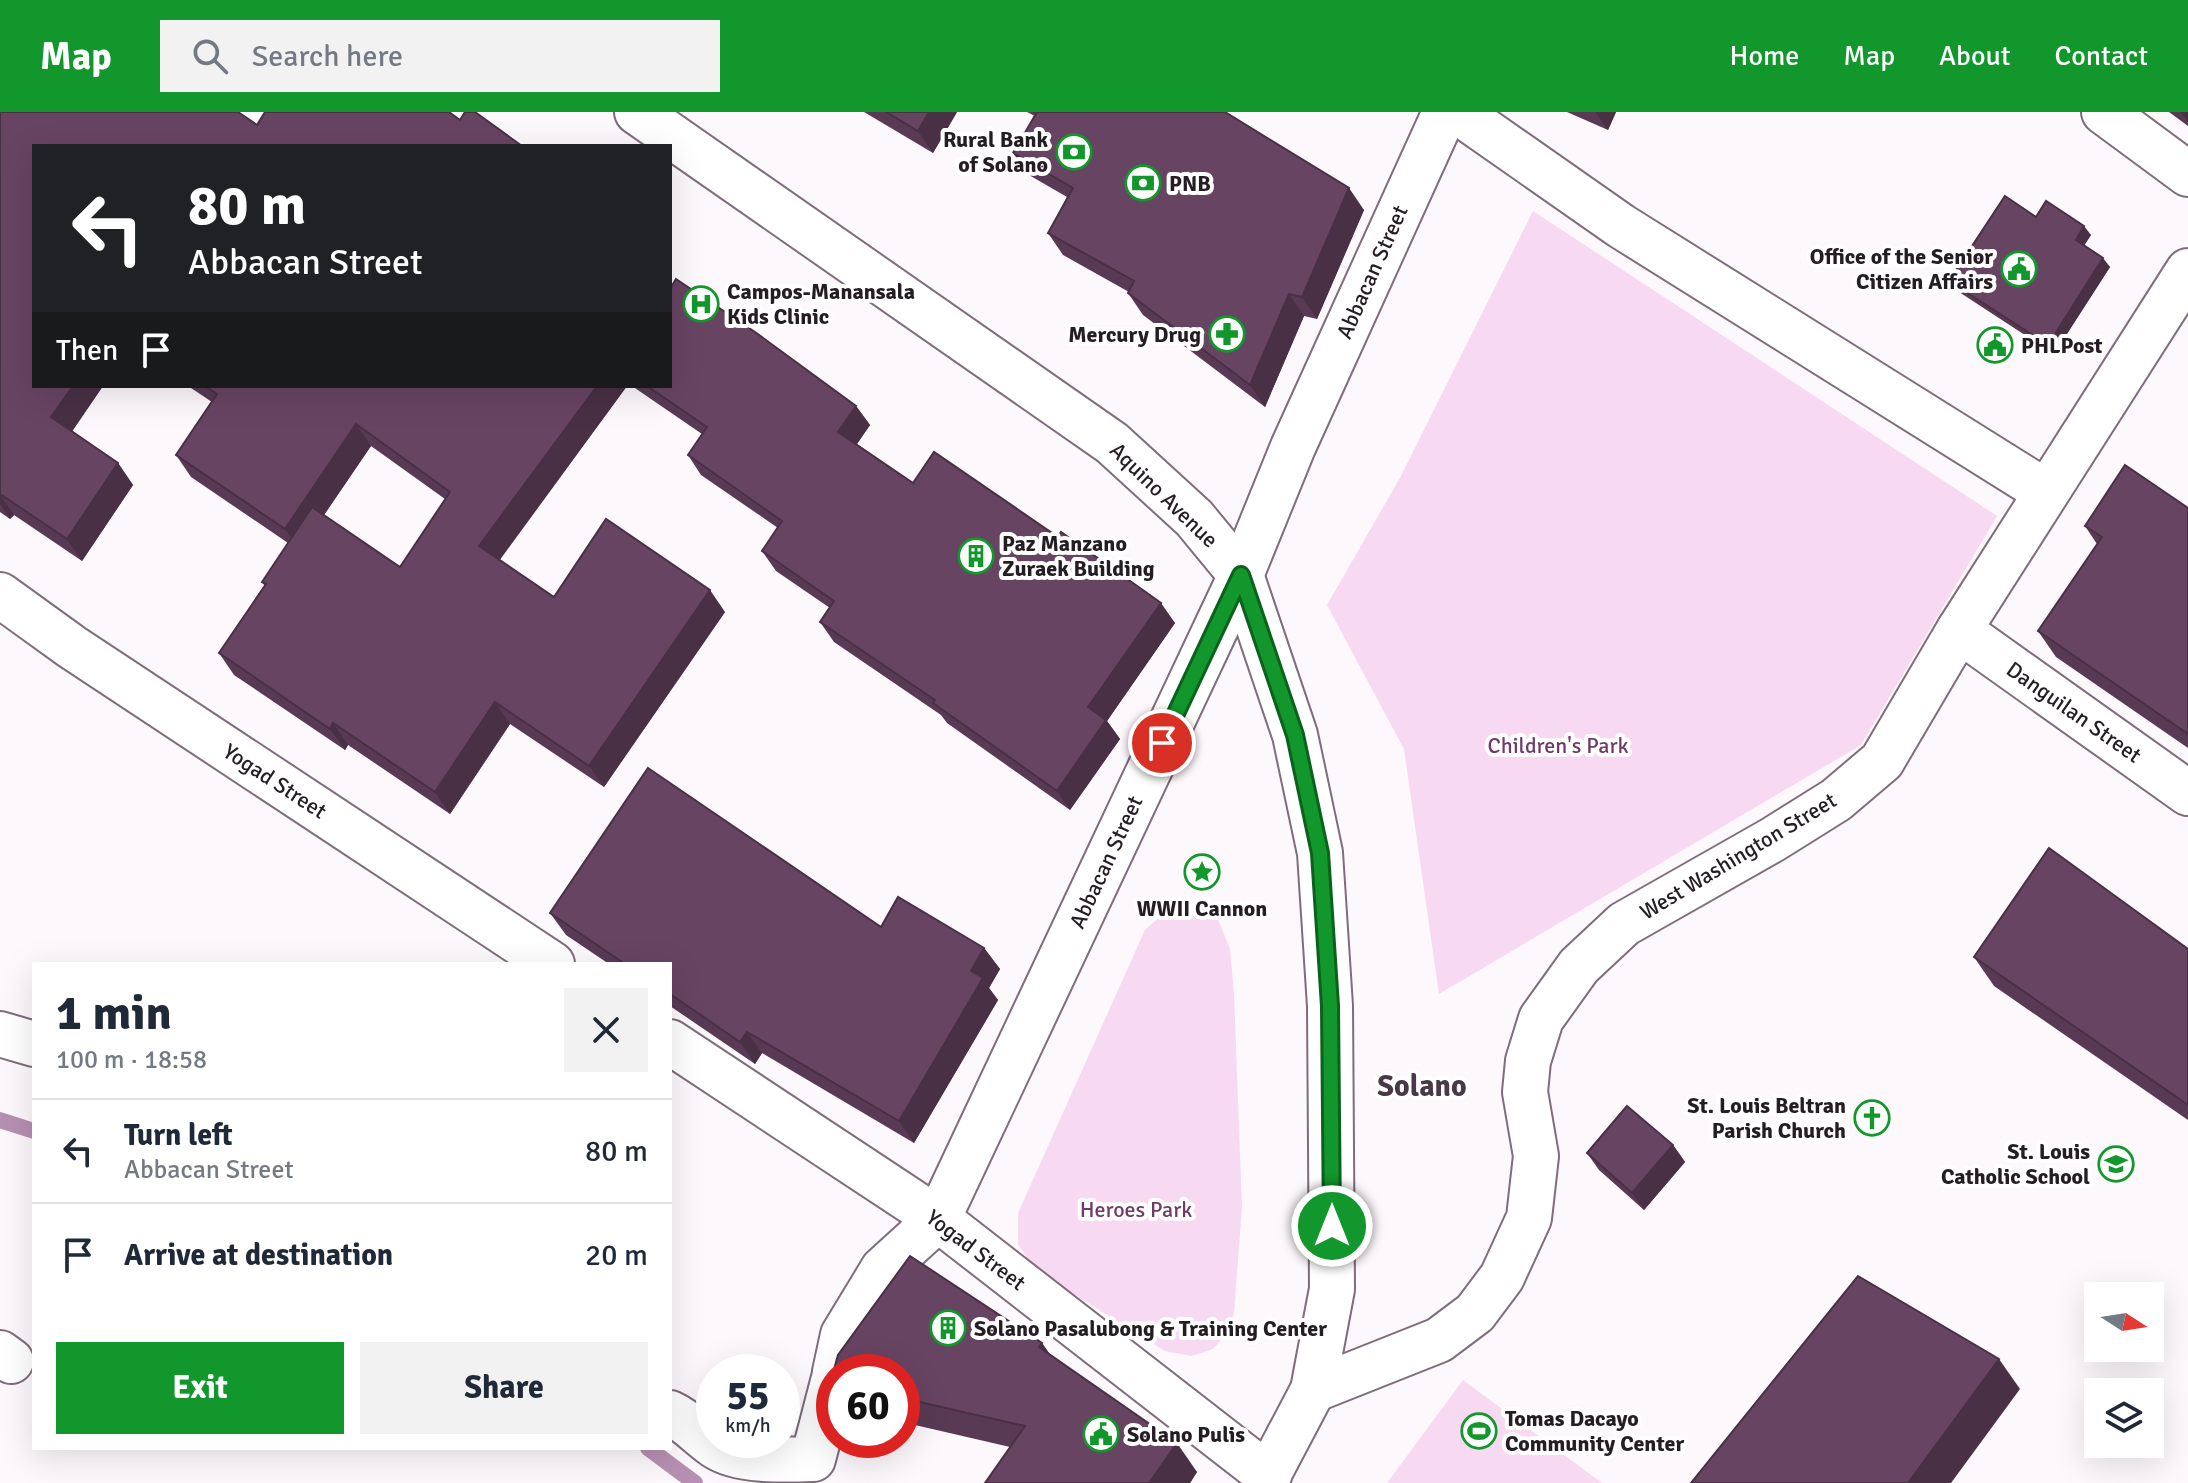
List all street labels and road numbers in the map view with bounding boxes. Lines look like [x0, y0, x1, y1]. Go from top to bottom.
street label: Abbacan Street [1330, 201, 1414, 343]
street label: Aquino Avenue [1104, 437, 1224, 553]
street label: Danguilan Street [2001, 655, 2147, 769]
street label: Yogad Street [218, 738, 332, 825]
street label: West Washington Street [1635, 787, 1841, 925]
street label: Abbacan Street [1063, 791, 1149, 933]
street label: Yogad Street [921, 1204, 1031, 1296]

